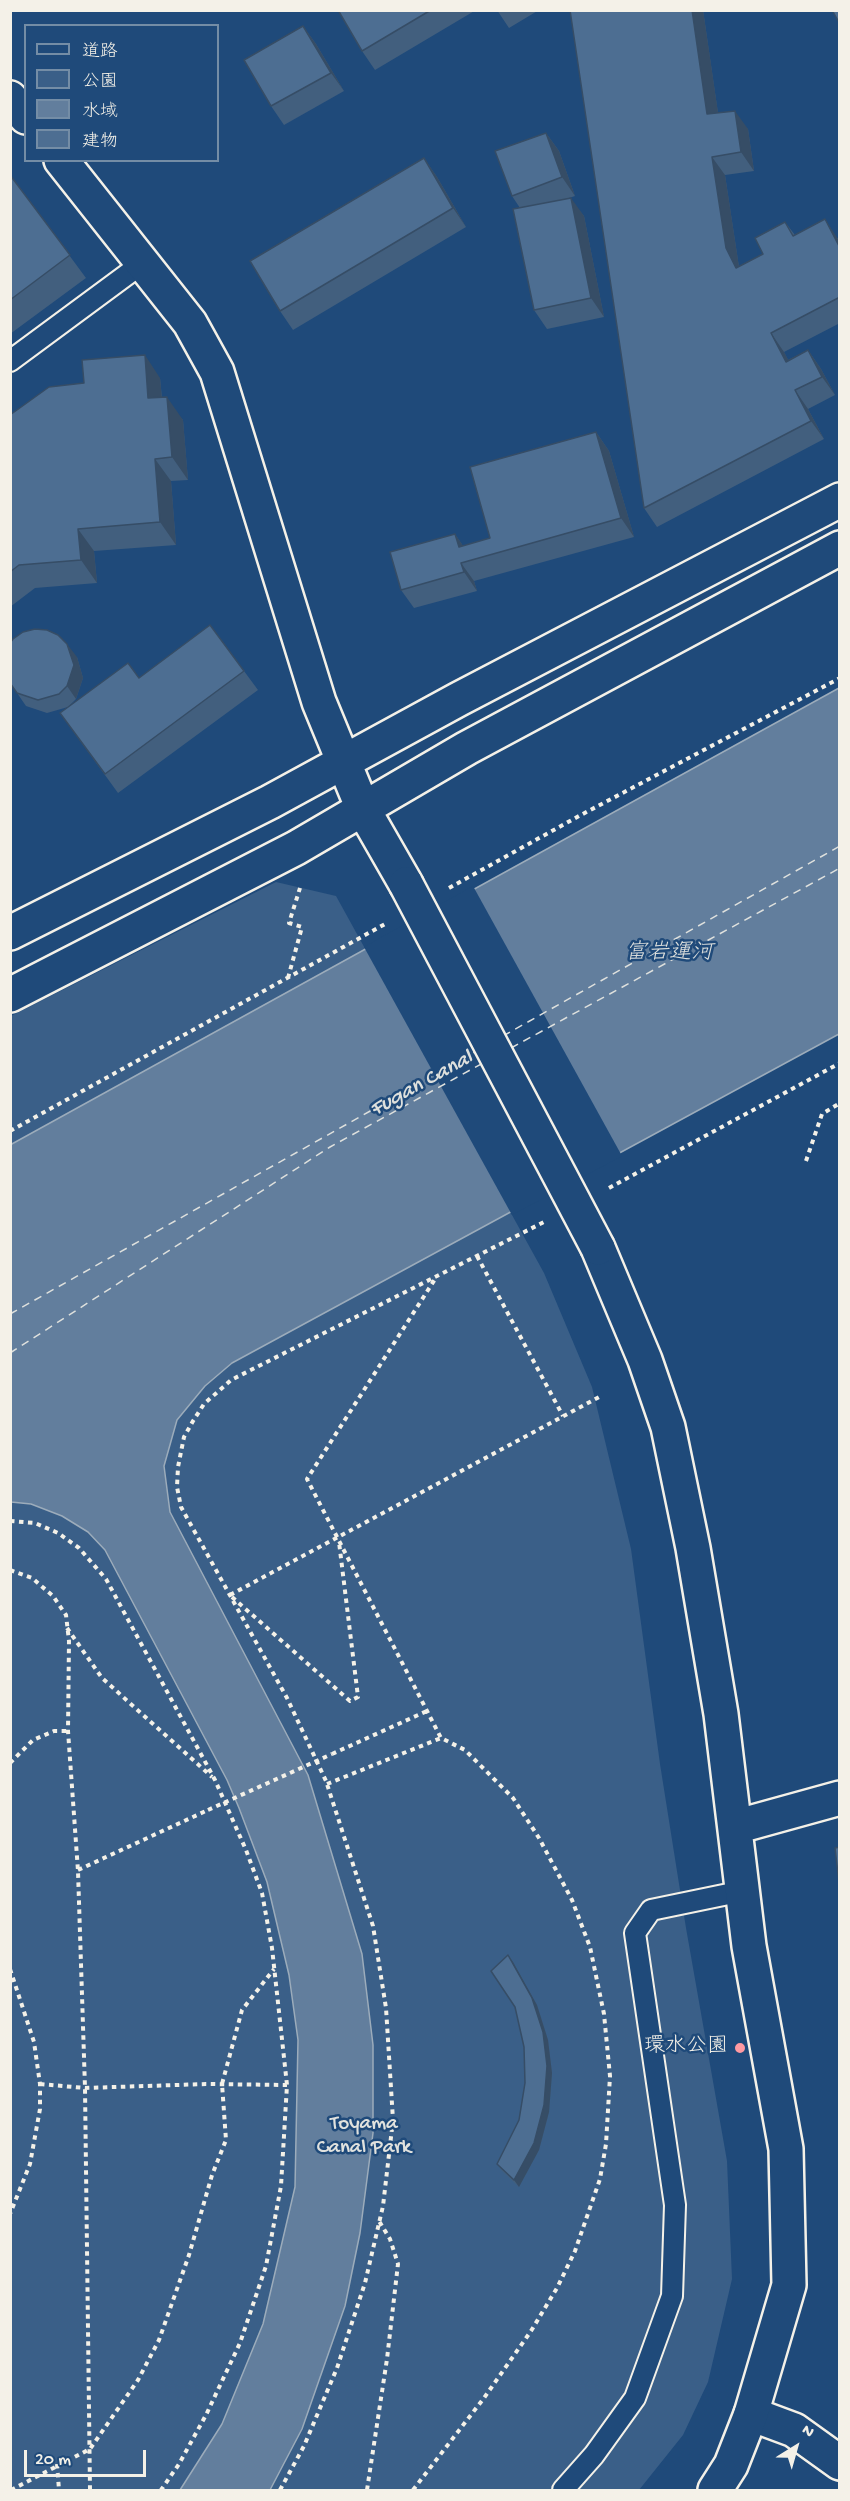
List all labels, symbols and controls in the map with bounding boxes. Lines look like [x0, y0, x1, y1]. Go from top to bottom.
legend [24, 24, 219, 162]
text: 道路 [82, 42, 118, 63]
text: 公園 [82, 72, 118, 93]
text: 水域 [82, 102, 118, 123]
text: 建物 [82, 132, 118, 153]
water label: 富岩運河 [625, 942, 713, 968]
water label: Fugan Canal [366, 1046, 478, 1124]
place label: 環水公園 [644, 2035, 728, 2061]
marker: 環水公園 [733, 2041, 747, 2055]
park label: Toyama Canal Park [317, 2112, 411, 2162]
north arrow [766, 2417, 826, 2477]
text: N [797, 2421, 817, 2443]
scale bar [27, 2438, 148, 2476]
text: 20 m [35, 2450, 71, 2471]

